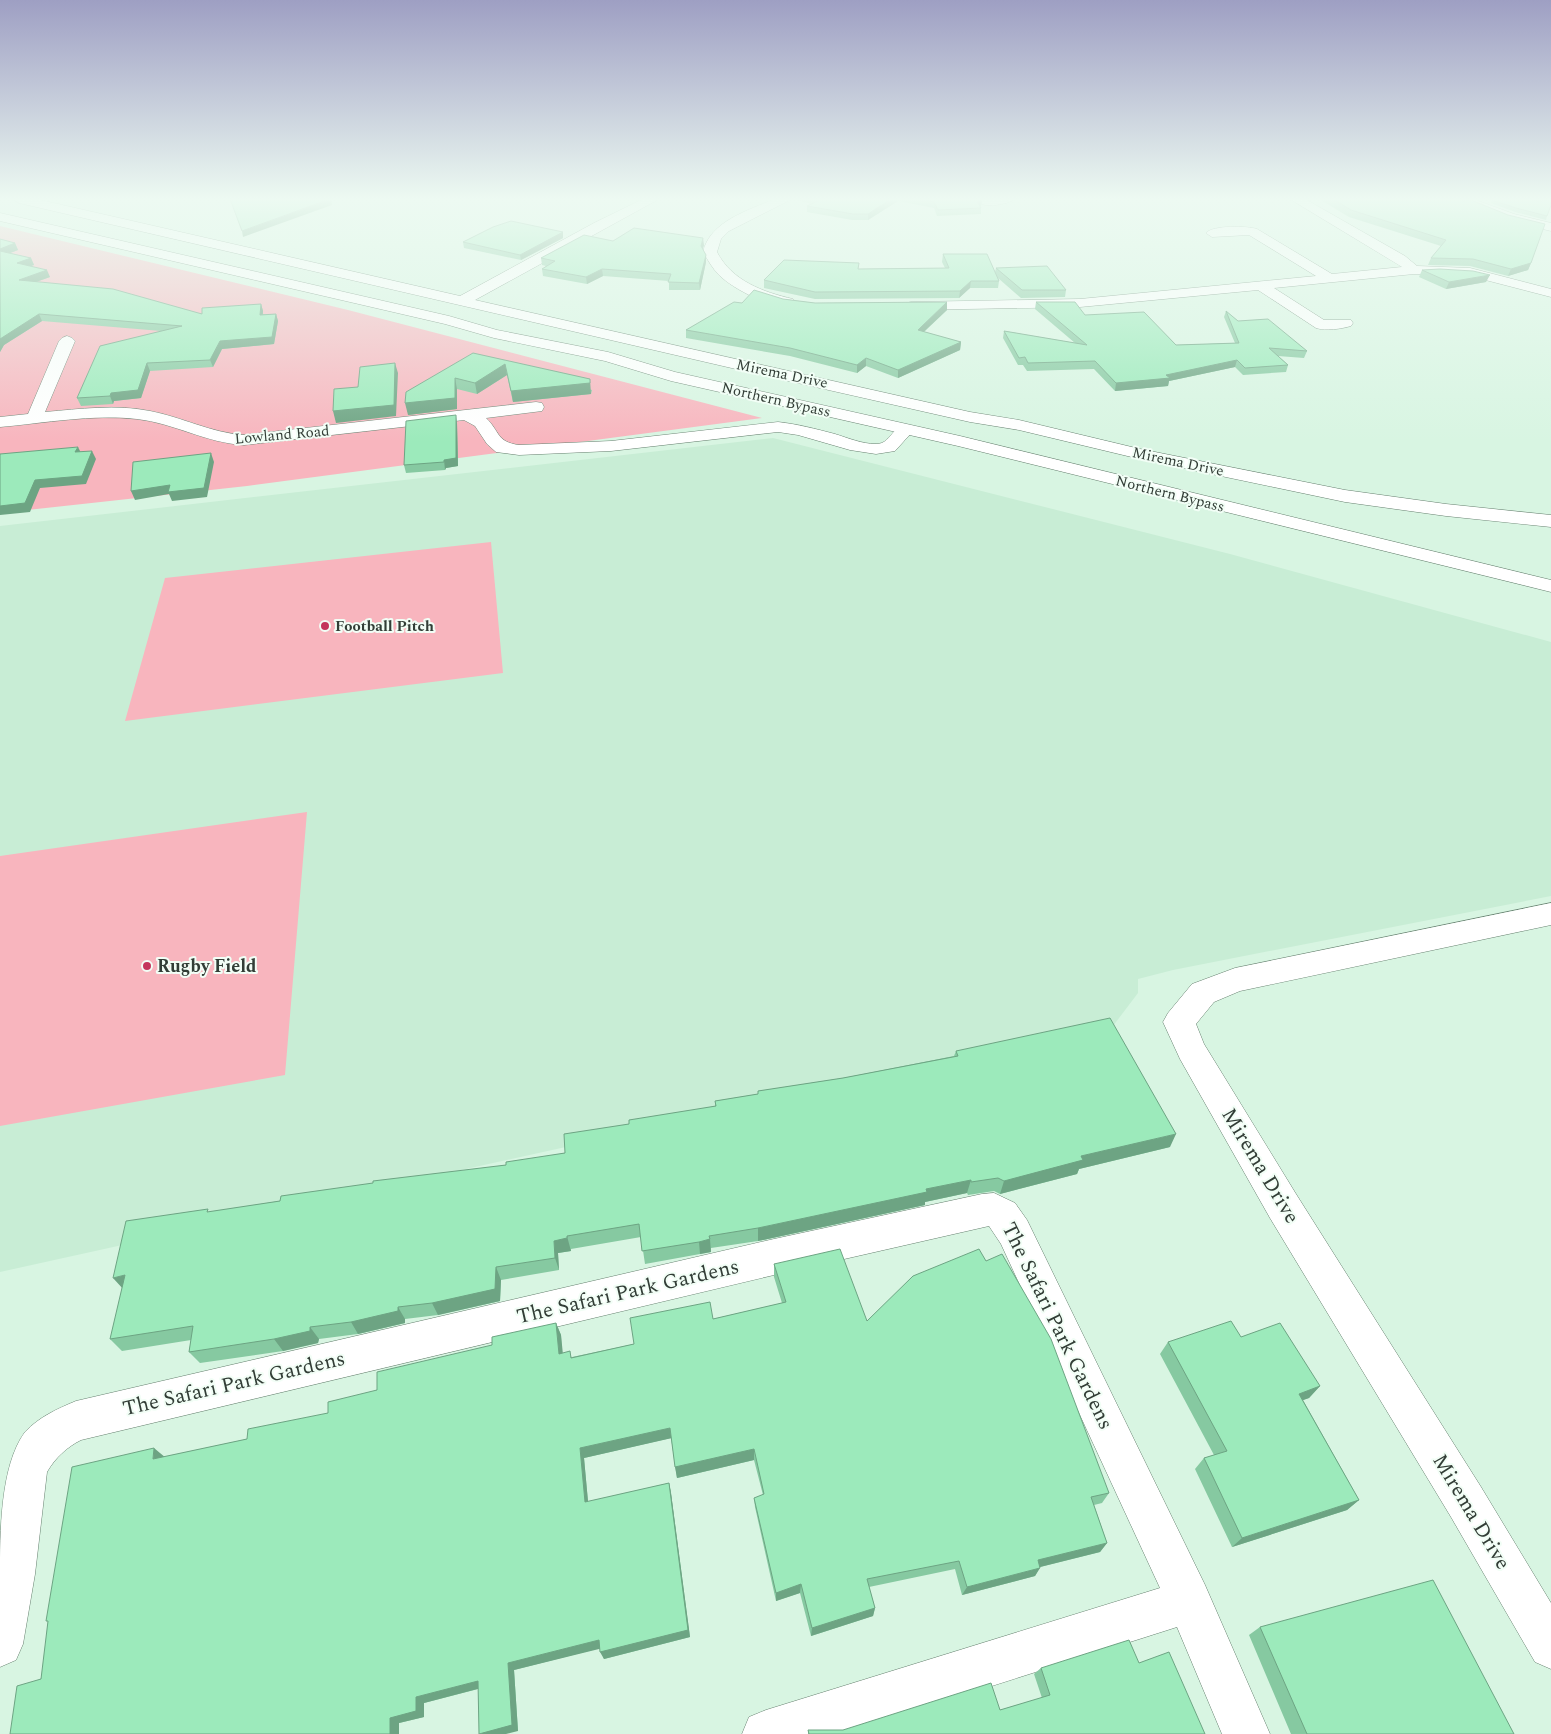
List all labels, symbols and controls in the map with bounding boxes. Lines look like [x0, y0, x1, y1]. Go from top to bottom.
street label: Mirema Drive [734, 353, 830, 395]
street label: Northern Bypass [719, 376, 833, 424]
street label: Lowland Road [234, 419, 330, 451]
street label: Mirema Drive [1130, 441, 1226, 483]
street label: Northern Bypass [1113, 469, 1227, 519]
place label: Football Pitch [335, 615, 434, 638]
marker: Football Pitch [319, 620, 331, 632]
place label: Rugby Field [157, 953, 257, 980]
marker: Rugby Field [141, 960, 153, 972]
street label: Mirema Drive [1213, 1102, 1307, 1230]
street label: The Safari Park Gardens [993, 1217, 1121, 1435]
street label: The Safari Park Gardens [514, 1251, 742, 1333]
street label: The Safari Park Gardens [120, 1343, 348, 1425]
street label: Mirema Drive [1424, 1448, 1518, 1576]

